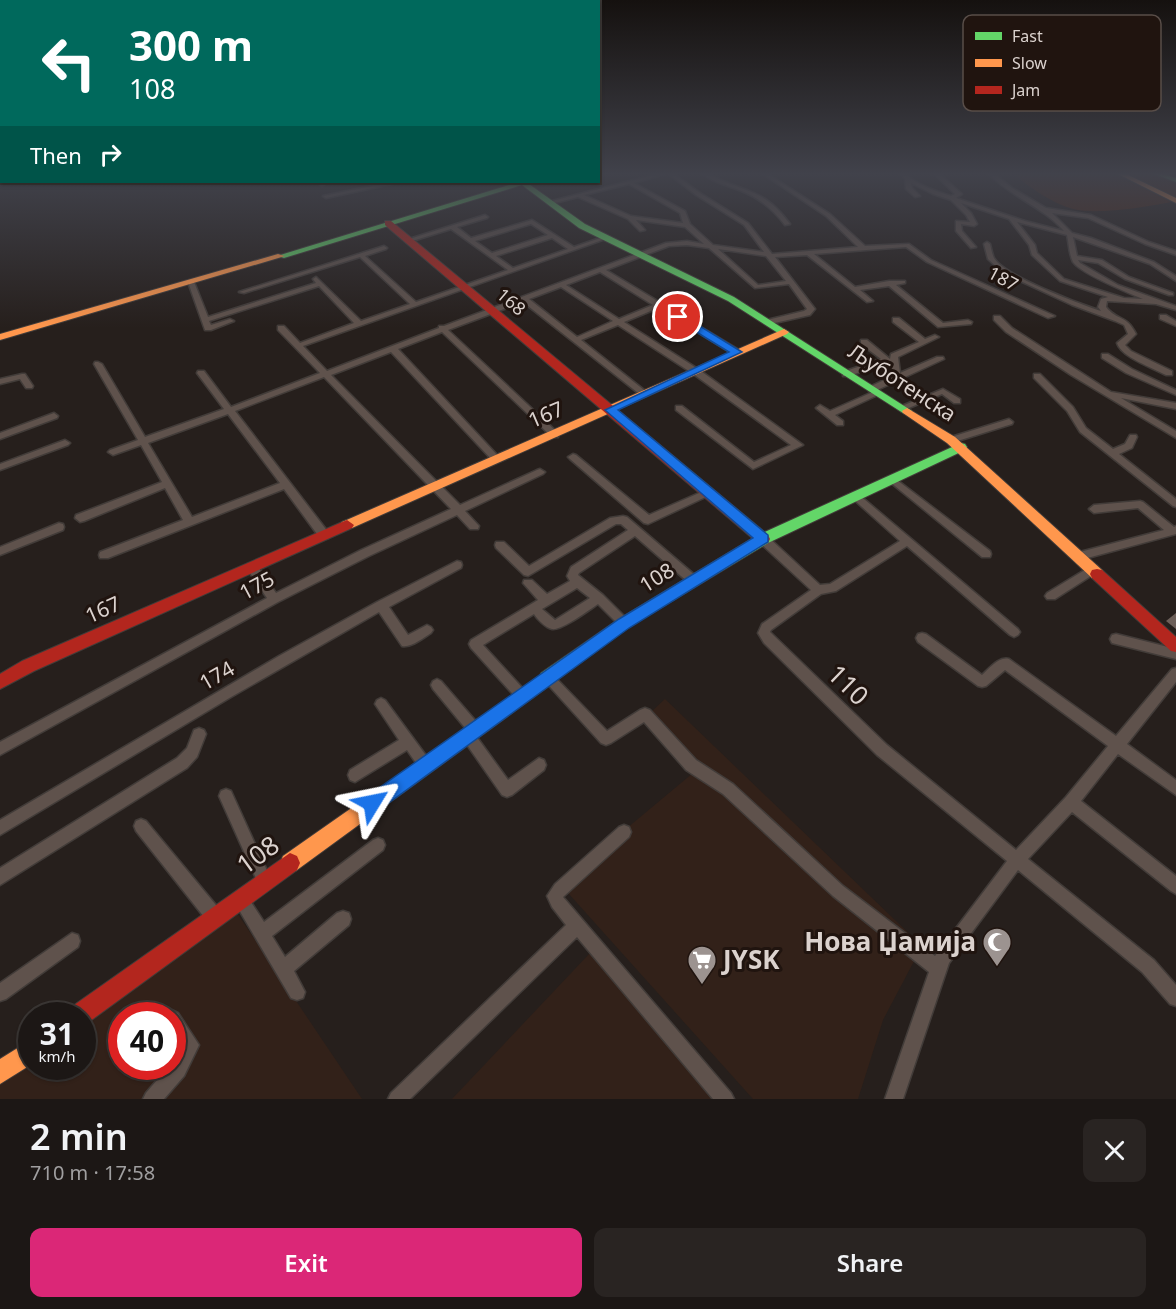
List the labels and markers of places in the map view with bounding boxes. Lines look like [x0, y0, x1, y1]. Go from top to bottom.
pin [652, 291, 703, 342]
place label: Нова Џамија [804, 923, 976, 959]
mosque icon: Нова Џамија [981, 926, 1013, 968]
place label: JYSK [721, 941, 780, 977]
supermarket icon: JYSK [686, 944, 718, 986]

